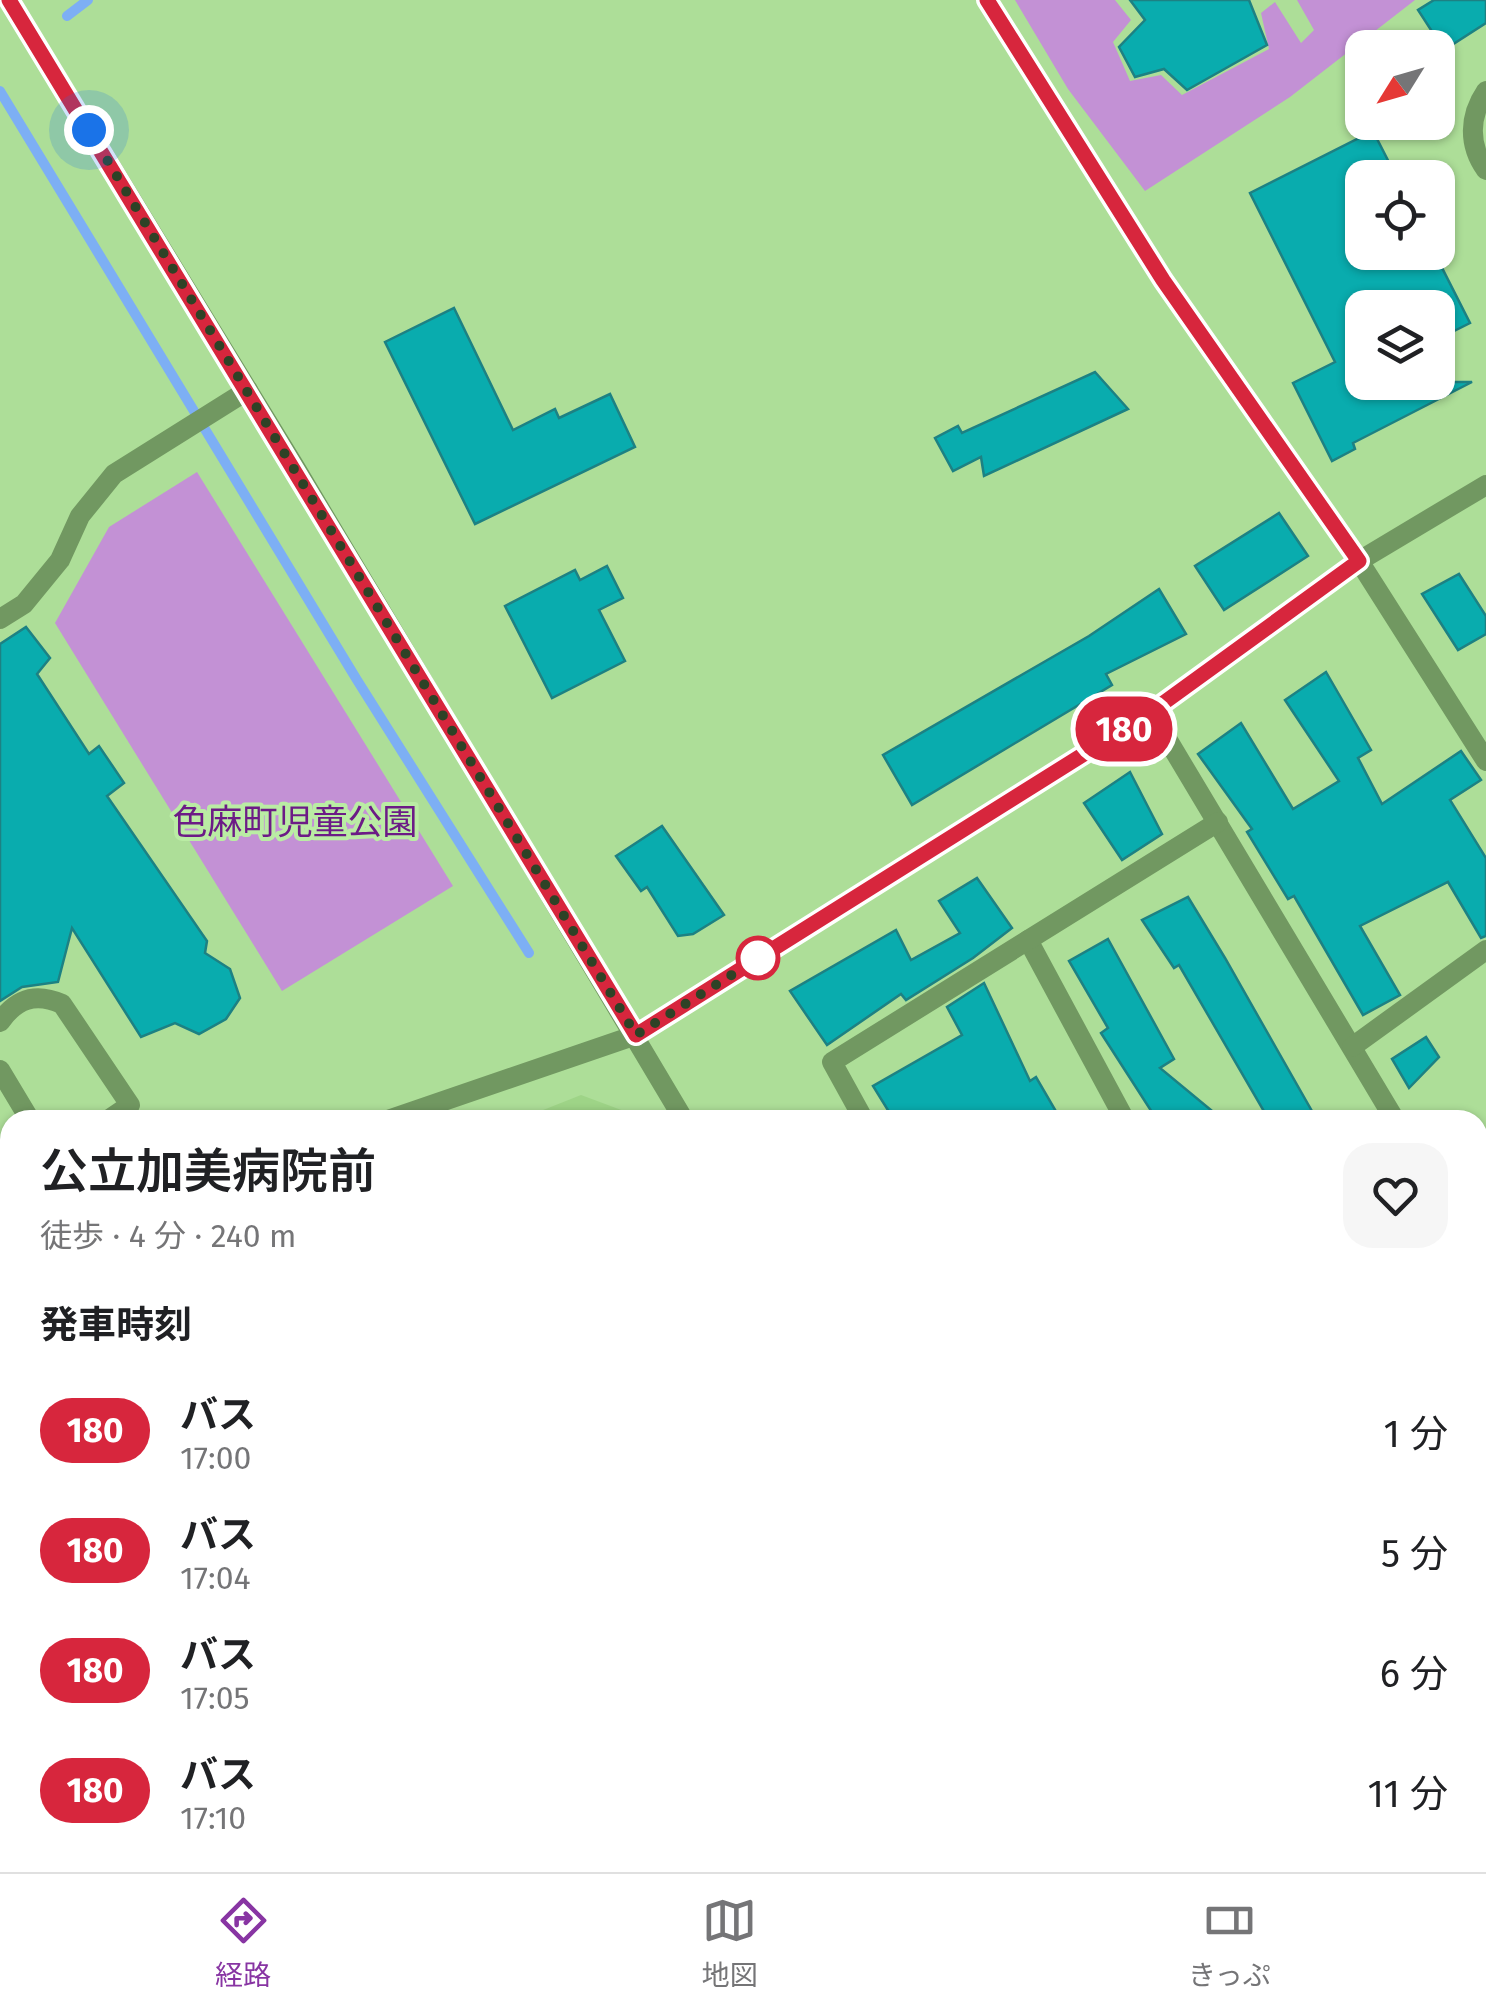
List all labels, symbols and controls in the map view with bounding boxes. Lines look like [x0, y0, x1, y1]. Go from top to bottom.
north arrow [1345, 30, 1455, 140]
map controls [1345, 30, 1455, 400]
your location [64, 105, 114, 155]
button: locate [1345, 160, 1455, 270]
button: layers [1345, 290, 1455, 400]
line badge: 180 [1066, 696, 1182, 762]
text: 180 [1095, 708, 1153, 750]
park label: 色麻町児童公園 [172, 801, 418, 843]
unlabelled marker [737, 937, 779, 979]
text: 公立加美病院前 [40, 1143, 376, 1201]
button: heart [1343, 1143, 1448, 1248]
text: 徒歩 · 4 分 · 240 m [40, 1217, 297, 1255]
text: 発車時刻 [40, 1302, 192, 1348]
text: バス [180, 1392, 256, 1438]
text: 180 [66, 1409, 124, 1451]
text: 1 分 [1383, 1411, 1448, 1457]
text: 17:00 [180, 1439, 251, 1477]
text: バス [180, 1512, 256, 1558]
text: 180 [66, 1529, 124, 1571]
text: 5 分 [1381, 1531, 1448, 1577]
text: 17:04 [180, 1559, 251, 1597]
text: バス [180, 1632, 256, 1678]
text: 180 [66, 1649, 124, 1691]
text: 6 分 [1380, 1651, 1448, 1697]
text: 17:05 [180, 1679, 250, 1717]
text: バス [180, 1752, 256, 1798]
text: 180 [66, 1769, 124, 1811]
text: 11 分 [1368, 1771, 1448, 1817]
text: 17:10 [180, 1799, 246, 1837]
tab: 経路 [215, 1893, 271, 1993]
tab: 地図 [702, 1893, 758, 1993]
tab: きっぷ [1188, 1893, 1271, 1993]

